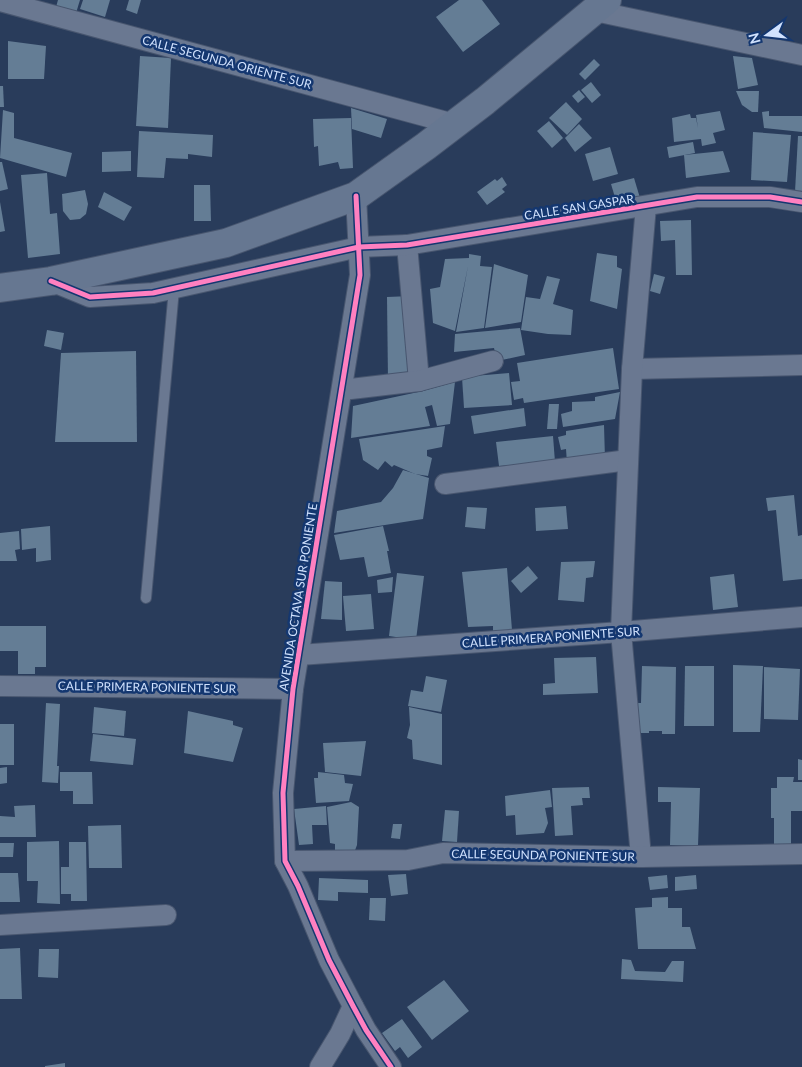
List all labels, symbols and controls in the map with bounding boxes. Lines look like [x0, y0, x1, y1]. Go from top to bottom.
north arrow [742, 10, 792, 60]
text: N [744, 31, 764, 46]
street label: CALLE SEGUNDA ORIENTE SUR [141, 32, 314, 92]
street label: CALLE SAN GASPAR [523, 191, 635, 223]
street label: AVENIDA OCTAVA SUR PONIENTE [276, 502, 320, 692]
street label: CALLE PRIMERA PONIENTE SUR [462, 623, 641, 651]
street label: CALLE PRIMERA PONIENTE SUR [58, 678, 237, 696]
street label: CALLE SEGUNDA PONIENTE SUR [451, 846, 635, 864]

